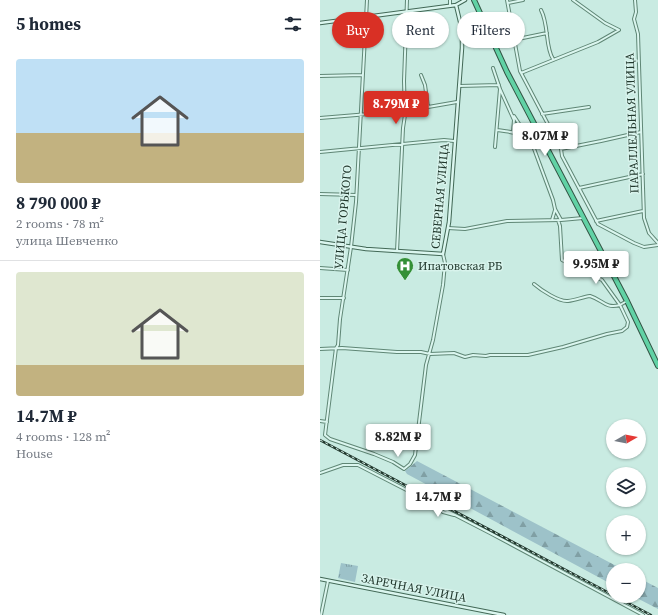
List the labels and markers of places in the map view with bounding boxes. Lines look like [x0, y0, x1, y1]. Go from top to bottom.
pin: 8.79M ₽ [359, 91, 433, 125]
pin: 8.07M ₽ [508, 123, 582, 157]
pin: 9.95M ₽ [559, 251, 633, 285]
hospital icon: Ипатовская РБ [395, 256, 415, 281]
place label: Ипатовская РБ [418, 258, 503, 274]
pin: 8.82M ₽ [361, 424, 435, 458]
pin: 14.7M ₽ [401, 484, 475, 518]

